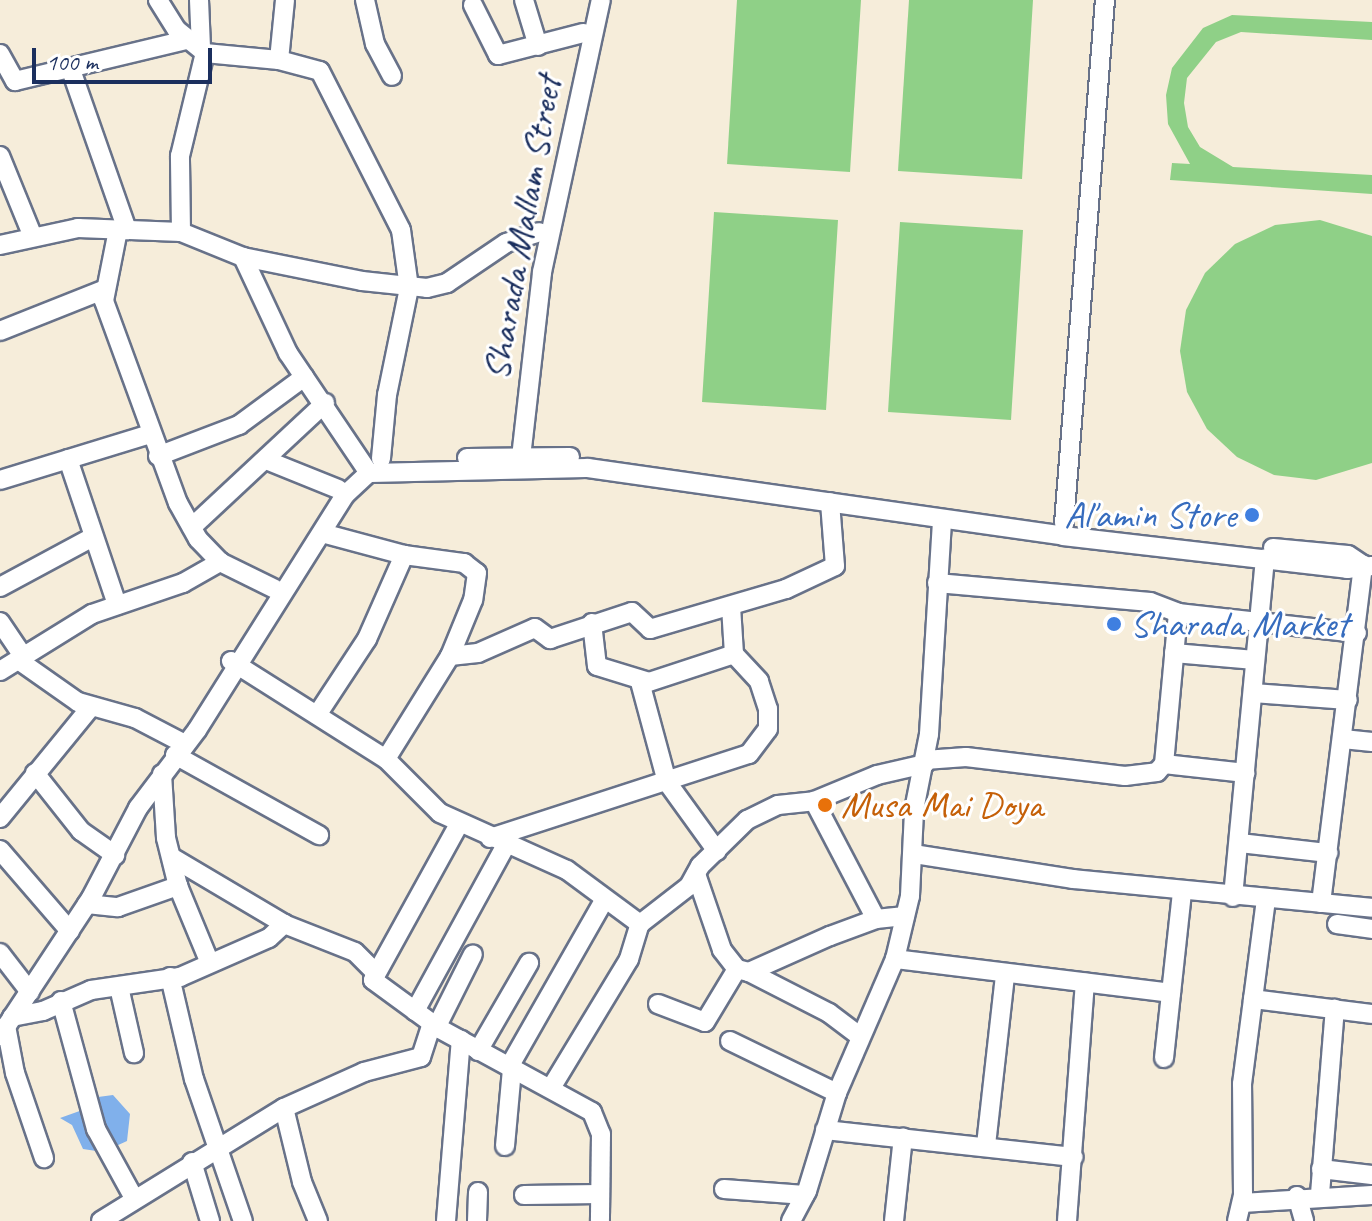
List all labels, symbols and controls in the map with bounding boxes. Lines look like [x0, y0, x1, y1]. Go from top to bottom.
scale bar [36, 32, 216, 82]
text: 100 m [46, 47, 98, 77]
street label: Sharada Mallam Street [473, 73, 571, 383]
place label: Al'amin Store [1064, 492, 1236, 538]
marker: Al'amin Store [1243, 506, 1261, 524]
place label: Sharada Market [1130, 601, 1349, 647]
marker: Sharada Market [1105, 615, 1123, 633]
place label: Musa Mai Doya [841, 782, 1043, 828]
marker: Musa Mai Doya [816, 796, 834, 814]

